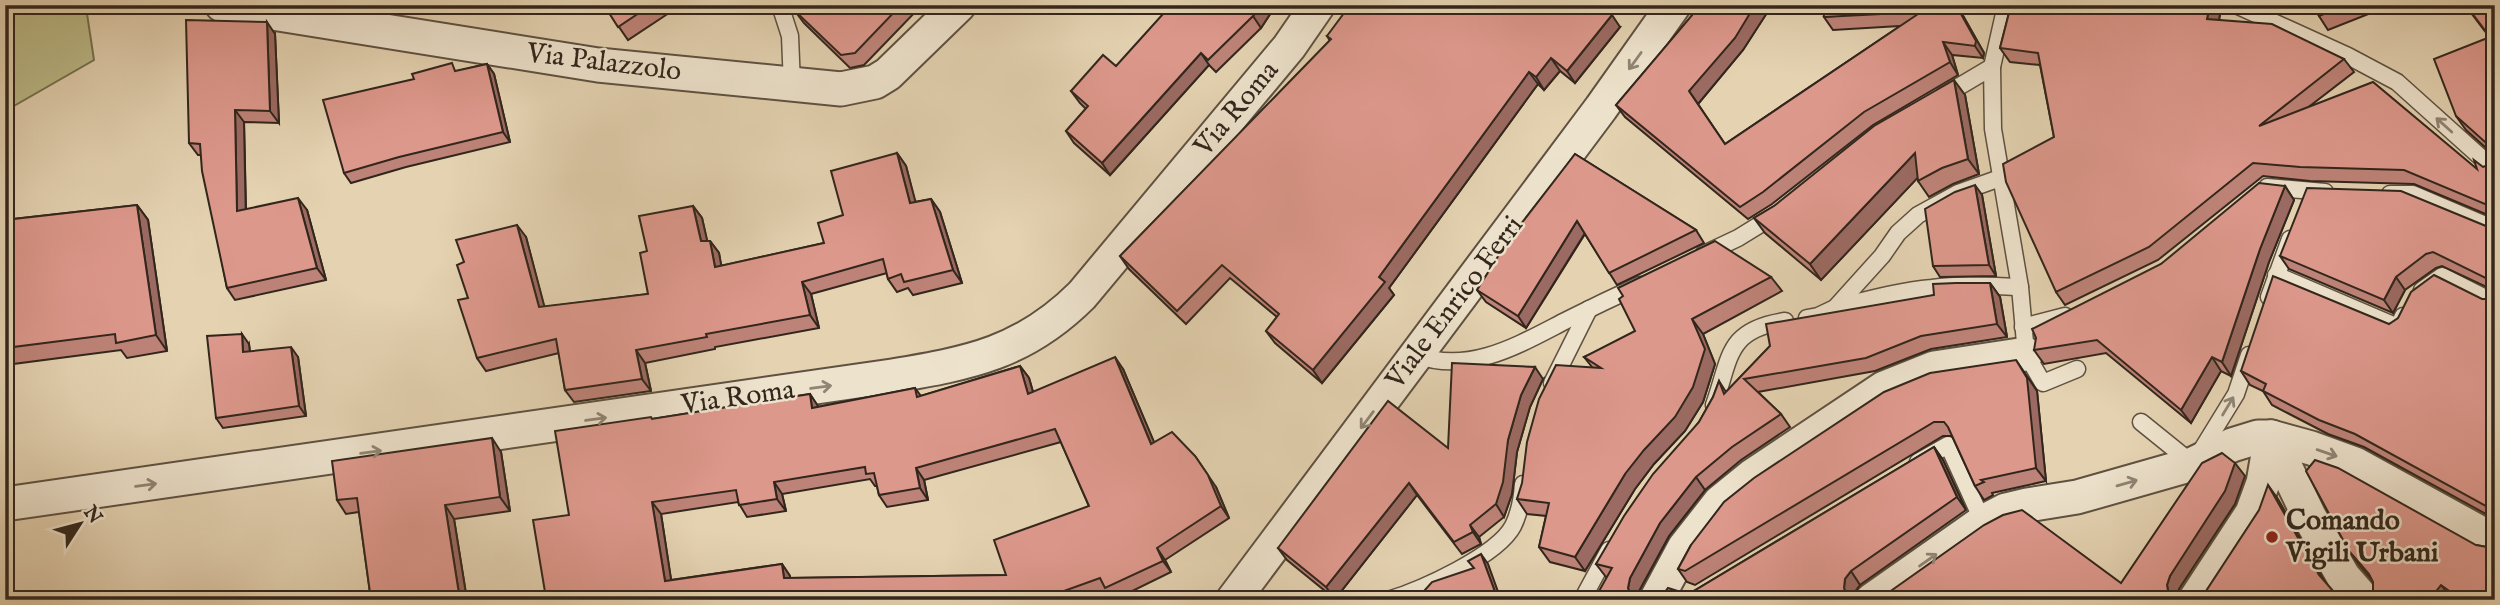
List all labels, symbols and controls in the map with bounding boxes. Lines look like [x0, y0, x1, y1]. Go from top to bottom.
street label: Via Palazzolo [524, 36, 683, 90]
one-way arrow [1628, 51, 1642, 70]
street label: Via Roma [1186, 53, 1288, 165]
one-way arrow [2436, 116, 2453, 133]
street label: Viale Enrico Ferri [1378, 209, 1532, 397]
street label: Via Roma [678, 373, 798, 423]
one-way arrow [809, 380, 832, 393]
one-way arrow [2222, 396, 2236, 416]
one-way arrow [1360, 410, 1375, 429]
one-way arrow [584, 412, 607, 425]
one-way arrow [359, 445, 382, 458]
one-way arrow [2315, 448, 2337, 460]
one-way arrow [2116, 475, 2138, 488]
one-way arrow [134, 478, 157, 491]
north arrow [46, 490, 116, 560]
text: N [77, 501, 107, 529]
place label: Comando Vigili Urbani [2285, 504, 2439, 571]
marker: Comando Vigili Urbani [2264, 529, 2280, 545]
one-way arrow [1918, 553, 1937, 568]

